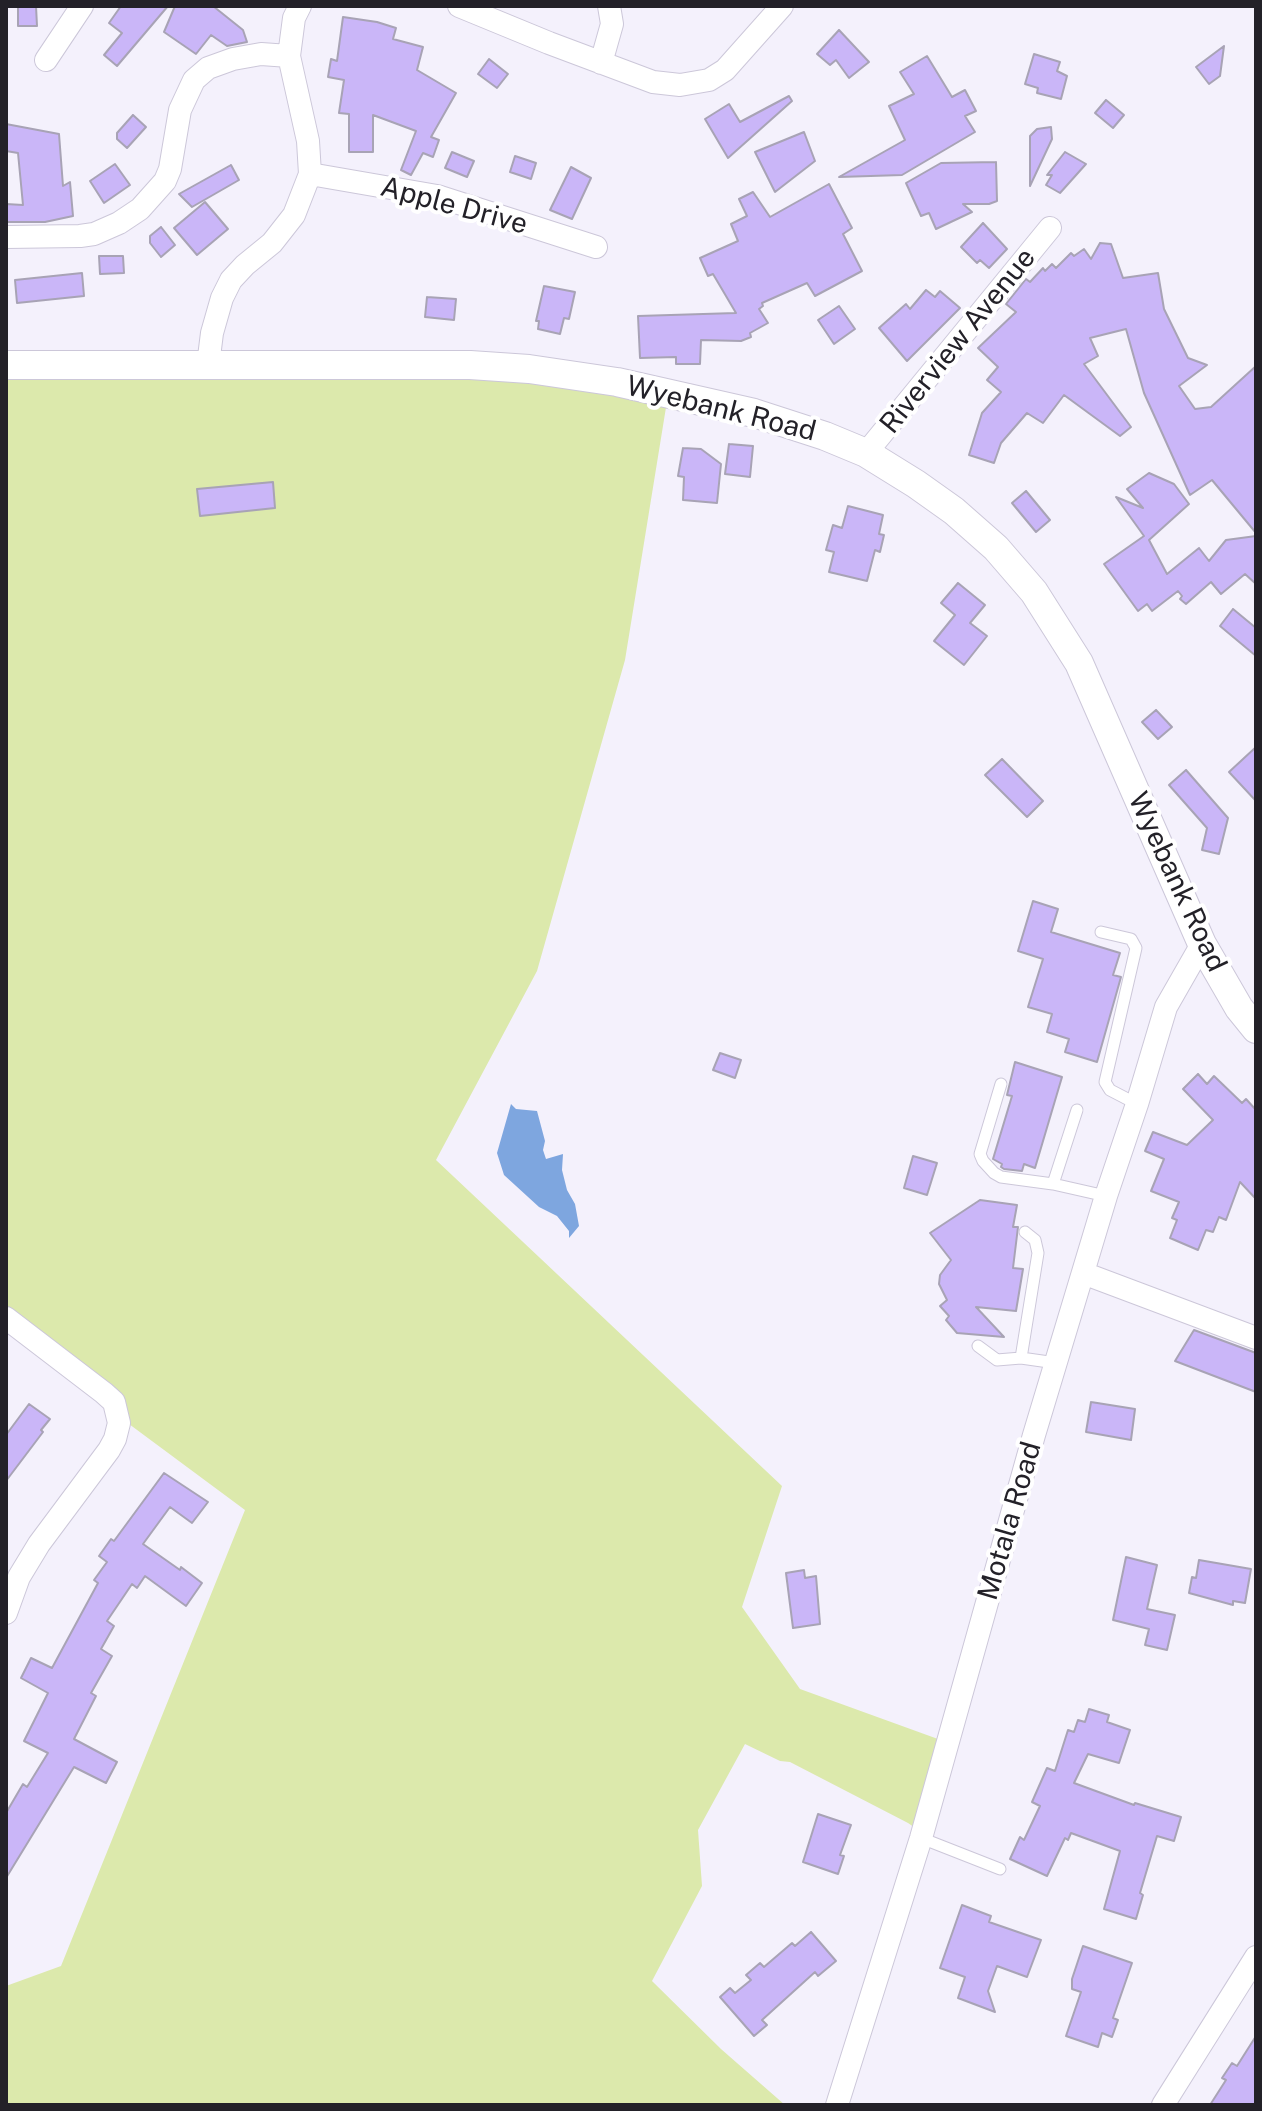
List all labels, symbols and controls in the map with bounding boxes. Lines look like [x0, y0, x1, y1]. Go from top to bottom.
street label: Apple Drive [377, 170, 531, 242]
street label: Riverview Avenue [873, 242, 1043, 440]
street label: Wyebank Road [623, 369, 819, 449]
street label: Wyebank Road [1121, 787, 1233, 977]
street label: Motala Road [971, 1438, 1049, 1604]

